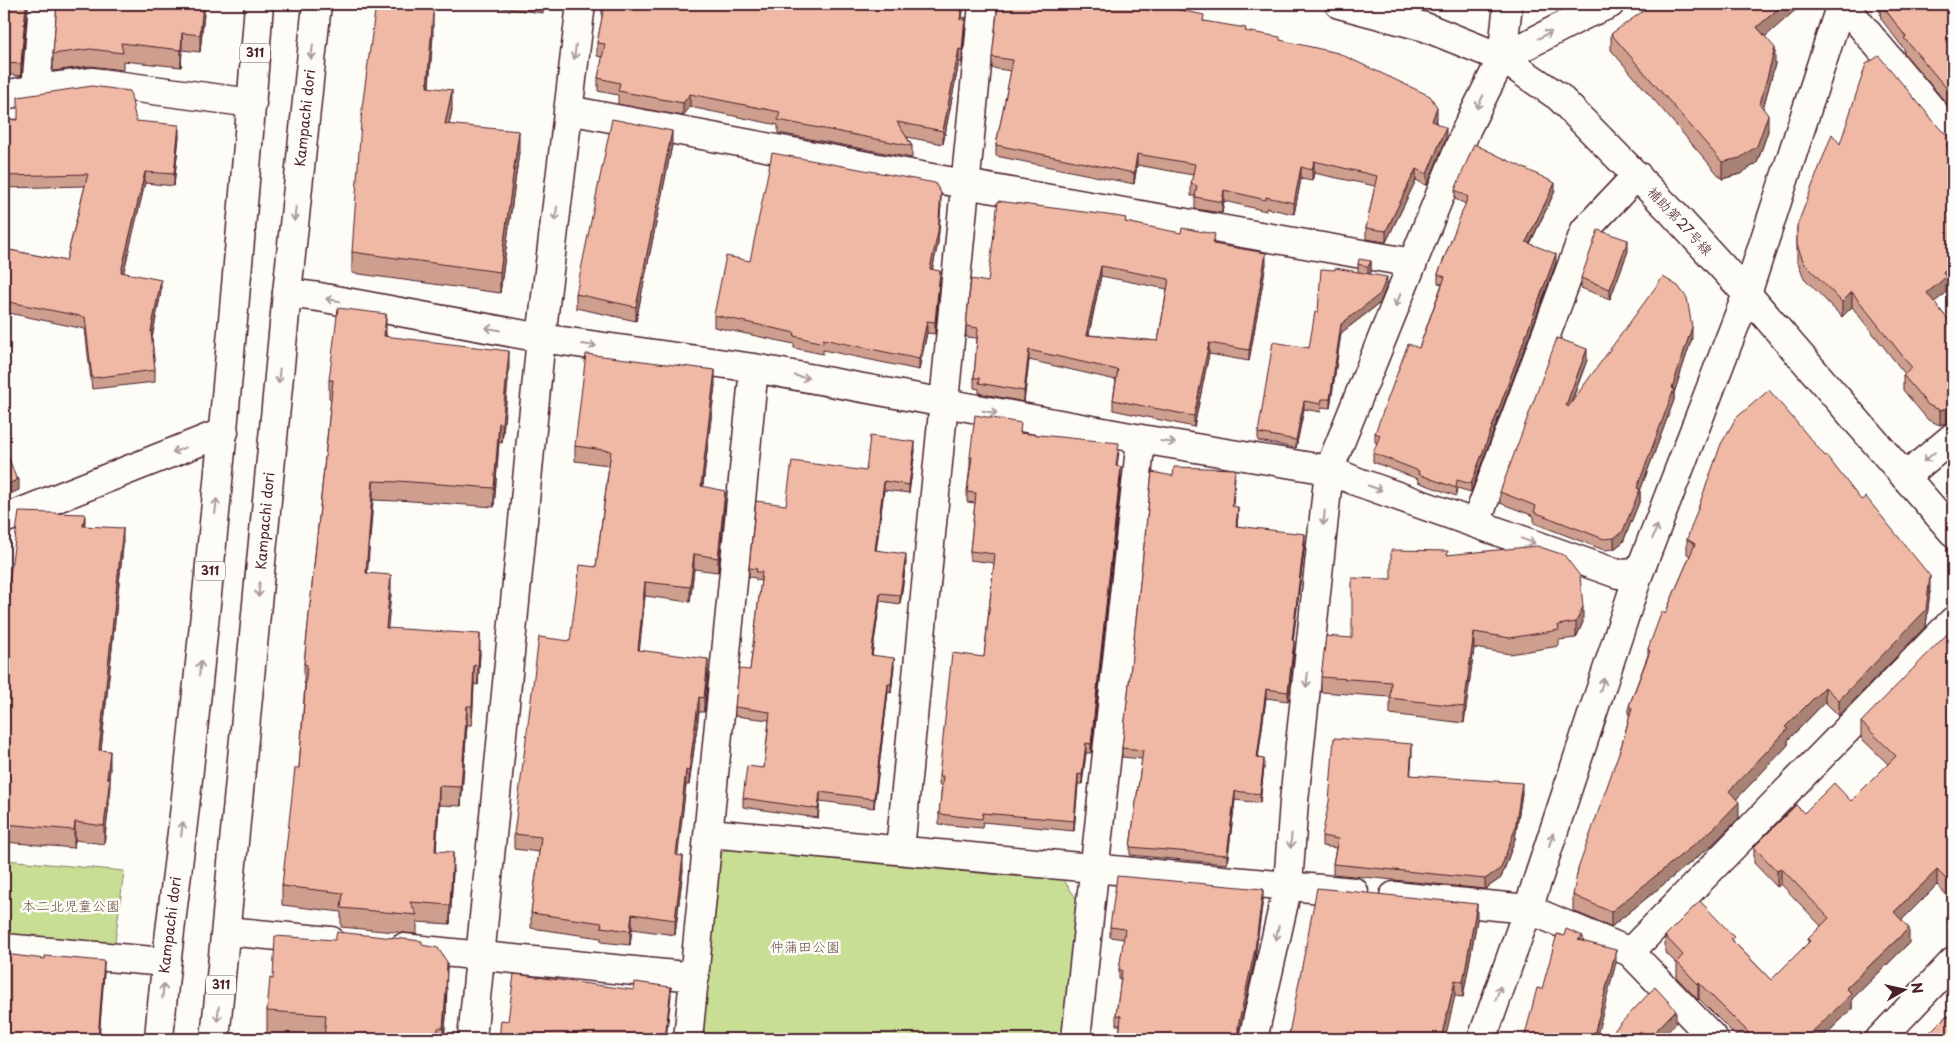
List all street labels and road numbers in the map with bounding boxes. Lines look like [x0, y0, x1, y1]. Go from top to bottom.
road number: 311 [240, 44, 270, 62]
street label: Kampachi dori [289, 68, 320, 168]
street label: 補助第27号線 [1643, 182, 1718, 260]
street label: Kampachi dori [250, 471, 279, 571]
road number: 311 [195, 562, 225, 580]
street label: Kampachi dori [153, 875, 186, 975]
road number: 311 [206, 976, 236, 994]

